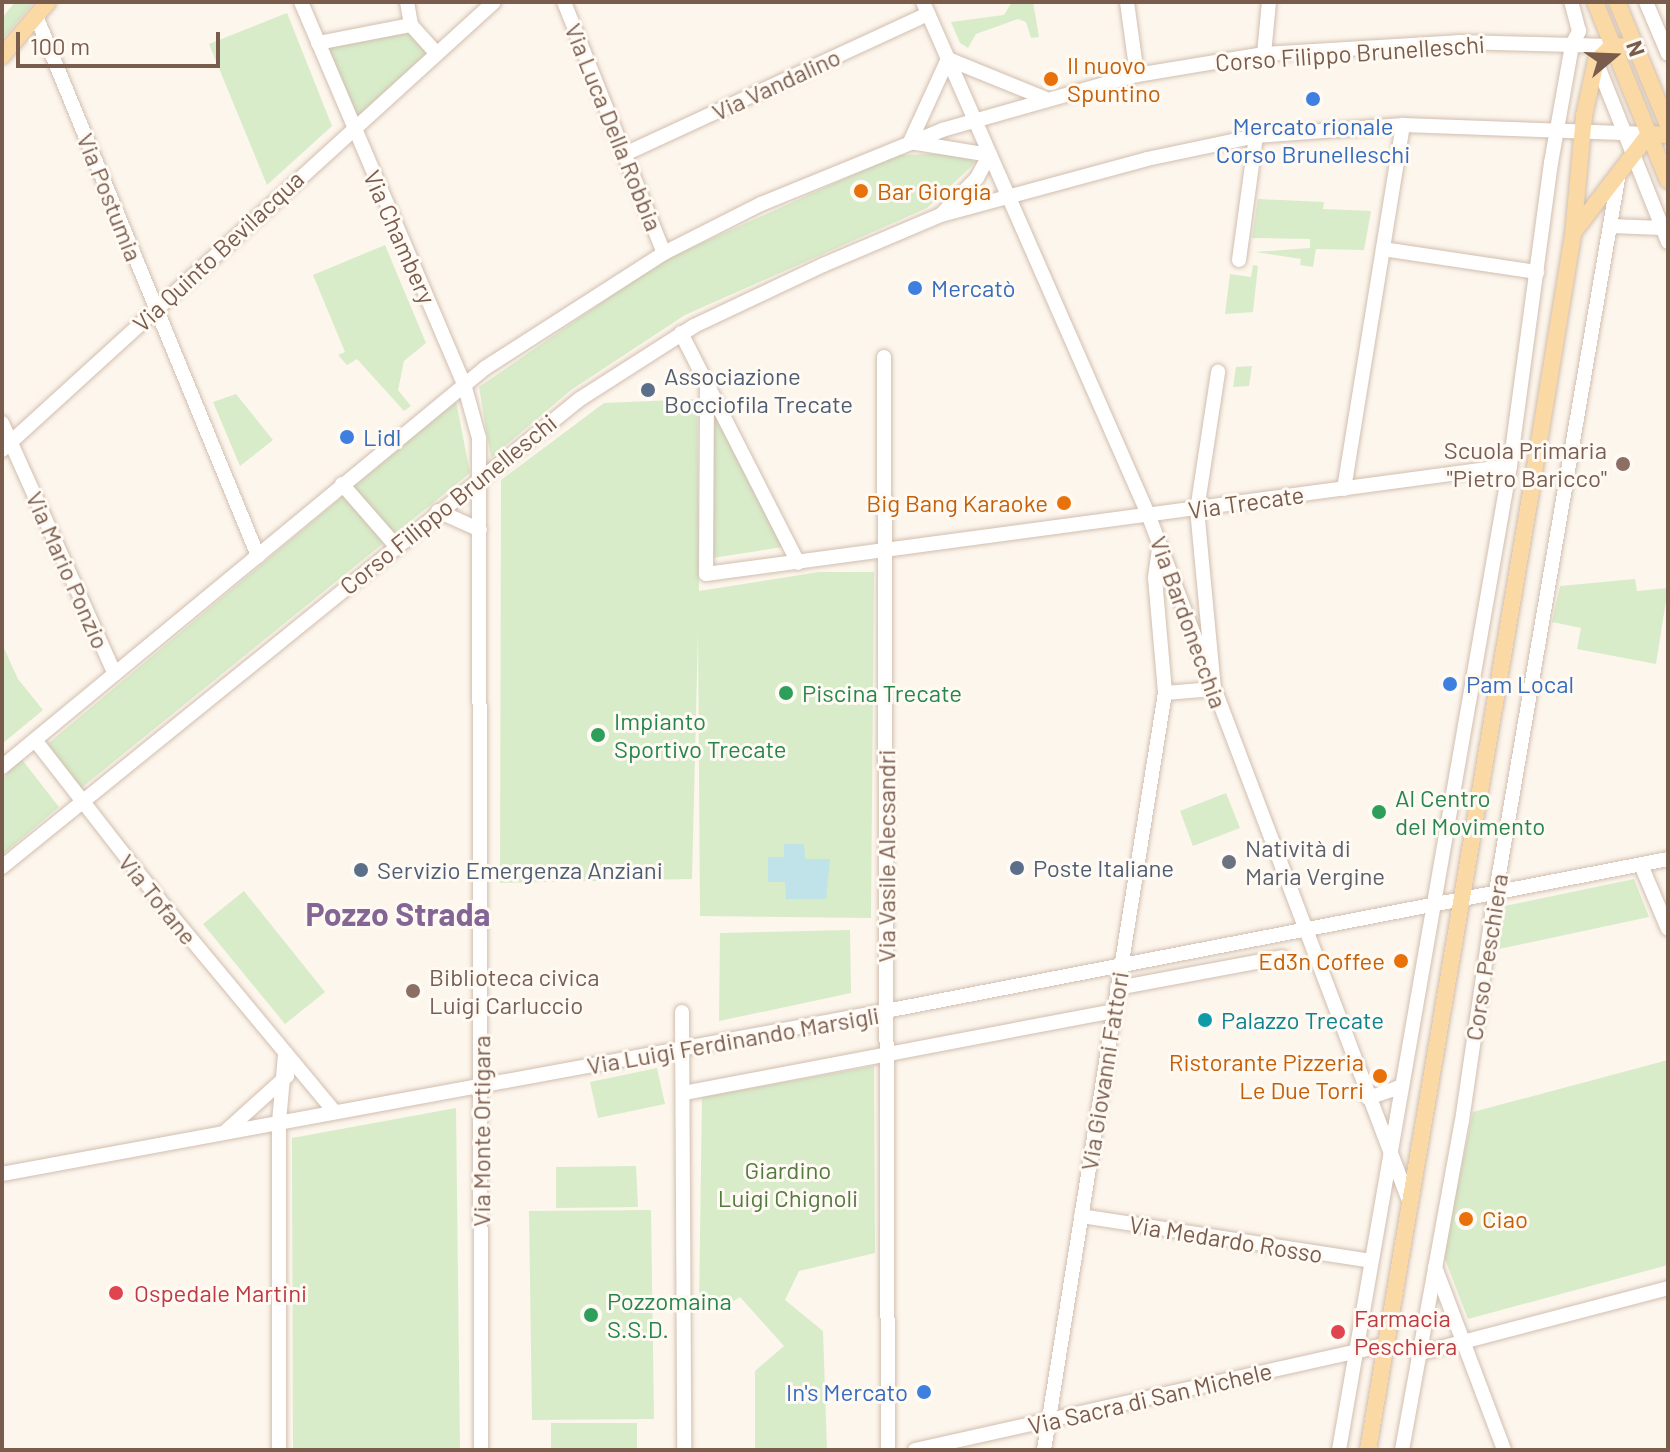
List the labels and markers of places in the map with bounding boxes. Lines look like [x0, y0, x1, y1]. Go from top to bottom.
place label: Il nuovo Spuntino [1067, 51, 1161, 107]
marker: Il nuovo Spuntino [1042, 70, 1060, 88]
marker: Mercato rionale Corso Brunelleschi [1304, 90, 1322, 108]
place label: Mercato rionale Corso Brunelleschi [1216, 112, 1410, 168]
place label: Bar Giorgia [877, 177, 991, 205]
marker: Bar Giorgia [852, 182, 870, 200]
place label: Mercatò [931, 274, 1015, 302]
marker: Mercatò [906, 279, 924, 297]
place label: Associazione Bocciofila Trecate [664, 362, 853, 418]
marker: Associazione Bocciofila Trecate [639, 381, 657, 399]
place label: Lidl [363, 423, 401, 451]
marker: Lidl [338, 428, 356, 446]
place label: Scuola Primaria "Pietro Baricco" [1444, 436, 1607, 492]
marker: Scuola Primaria "Pietro Baricco" [1614, 455, 1632, 473]
place label: Big Bang Karaoke [866, 489, 1048, 517]
marker: Big Bang Karaoke [1055, 494, 1073, 512]
place label: Pam Local [1466, 670, 1574, 698]
marker: Pam Local [1441, 675, 1459, 693]
place label: Piscina Trecate [802, 679, 962, 707]
marker: Piscina Trecate [777, 684, 795, 702]
place label: Impianto Sportivo Trecate [614, 707, 787, 763]
marker: Impianto Sportivo Trecate [589, 726, 607, 744]
place label: Al Centro del Movimento [1395, 784, 1545, 840]
marker: Al Centro del Movimento [1370, 803, 1388, 821]
place label: Natività di Maria Vergine [1245, 834, 1385, 890]
marker: Natività di Maria Vergine [1220, 853, 1238, 871]
place label: Poste Italiane [1033, 854, 1174, 882]
place label: Servizio Emergenza Anziani [377, 856, 663, 884]
marker: Poste Italiane [1008, 859, 1026, 877]
marker: Servizio Emergenza Anziani [352, 861, 370, 879]
place label: Ed3n Coffee [1258, 947, 1385, 975]
marker: Ed3n Coffee [1392, 952, 1410, 970]
place label: Biblioteca civica Luigi Carluccio [429, 963, 599, 1019]
marker: Biblioteca civica Luigi Carluccio [404, 982, 422, 1000]
place label: Palazzo Trecate [1221, 1006, 1384, 1034]
marker: Palazzo Trecate [1196, 1011, 1214, 1029]
place label: Ristorante Pizzeria Le Due Torri [1169, 1048, 1364, 1104]
marker: Ristorante Pizzeria Le Due Torri [1371, 1067, 1389, 1085]
place label: Ciao [1482, 1205, 1528, 1233]
marker: Ciao [1457, 1210, 1475, 1228]
place label: Ospedale Martini [134, 1279, 307, 1307]
marker: Ospedale Martini [105, 1282, 127, 1304]
place label: Pozzomaina S.S.D. [607, 1287, 732, 1343]
place label: Farmacia Peschiera [1354, 1304, 1457, 1360]
marker: Pozzomaina S.S.D. [582, 1306, 600, 1324]
marker: Farmacia Peschiera [1329, 1323, 1347, 1341]
place label: In's Mercato [786, 1378, 908, 1406]
marker: In's Mercato [915, 1383, 933, 1401]

